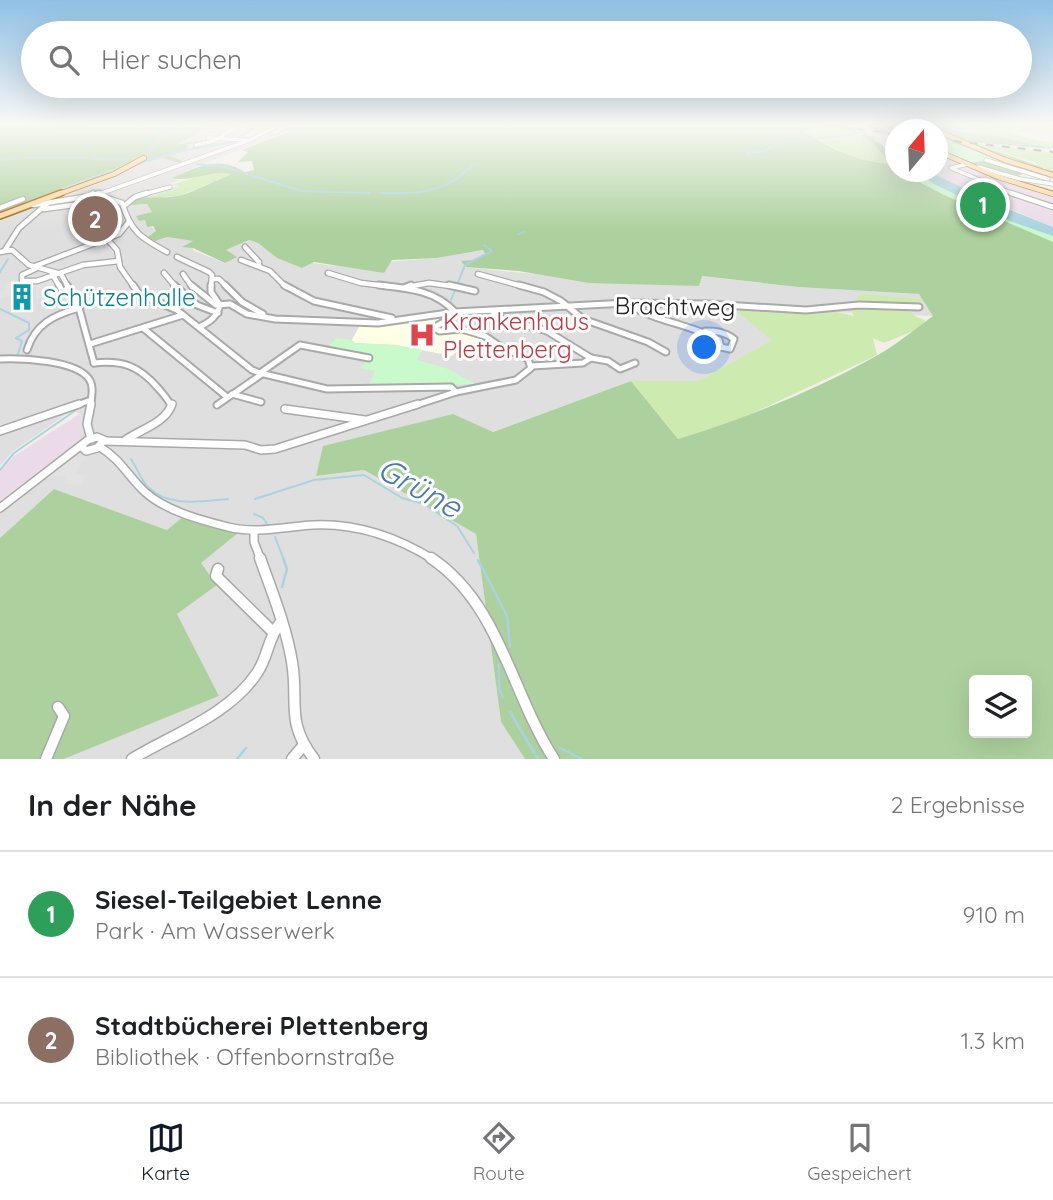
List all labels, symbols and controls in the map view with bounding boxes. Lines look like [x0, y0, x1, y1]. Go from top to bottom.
search box [21, 21, 1032, 98]
icon: search [45, 41, 83, 79]
text: Hier suchen [101, 43, 242, 76]
north arrow [885, 119, 948, 182]
pin: 1 [960, 179, 1006, 231]
pin: 2 [72, 193, 118, 245]
building icon: Schützenhalle [7, 282, 37, 312]
place label: Schützenhalle [43, 282, 196, 312]
street label: Brachtweg [614, 290, 736, 322]
place label: Krankenhaus Plettenberg [443, 306, 589, 364]
hospital icon: Krankenhaus Plettenberg [407, 320, 437, 350]
your location [687, 330, 721, 364]
water label: Grüne [371, 448, 470, 527]
map controls [969, 675, 1032, 738]
button: layers [969, 675, 1032, 738]
text: In der Nähe [28, 786, 197, 824]
text: 2 Ergebnisse [891, 790, 1025, 819]
text: Siesel-Teilgebiet Lenne [95, 883, 382, 916]
text: 1 [47, 900, 55, 929]
text: 910 m [963, 900, 1025, 929]
text: Park · Am Wasserwerk [95, 916, 335, 945]
text: Stadtbücherei Plettenberg [95, 1009, 429, 1042]
text: 2 [44, 1026, 58, 1055]
text: 1.3 km [961, 1026, 1025, 1055]
text: Bibliothek · Offenbornstraße [95, 1042, 395, 1071]
tab: Karte [141, 1119, 190, 1185]
tab: Route [473, 1119, 525, 1185]
tab: Gespeichert [807, 1119, 912, 1185]

